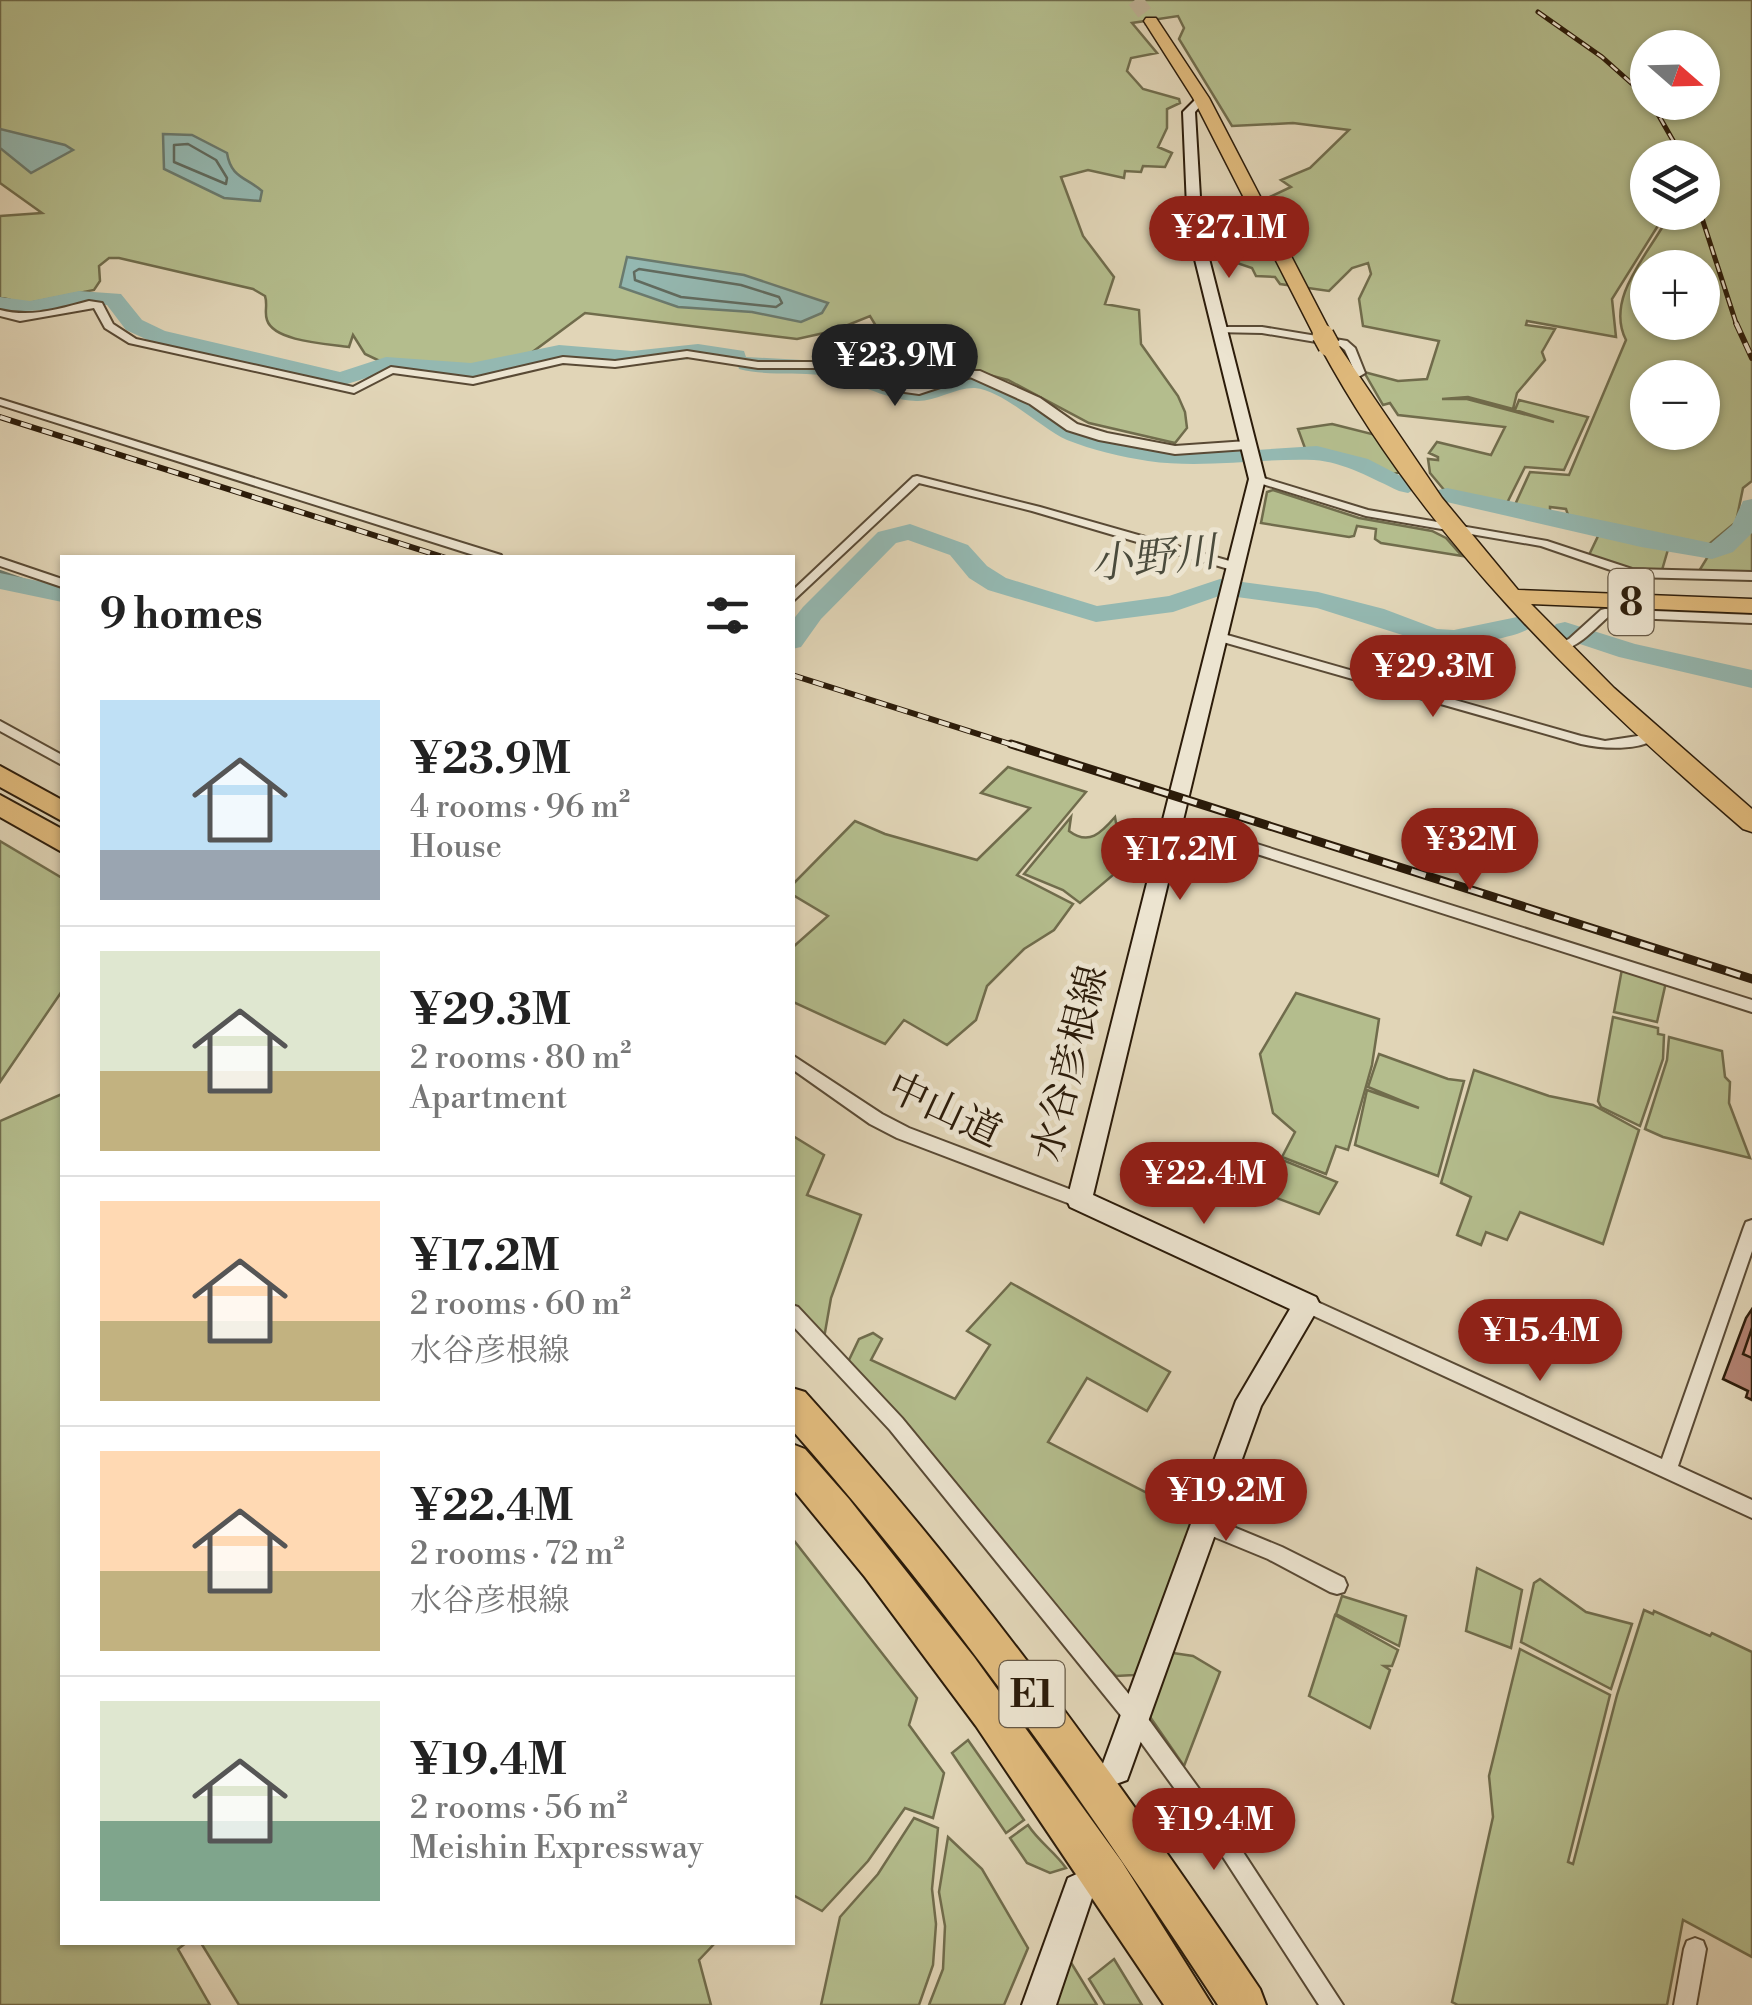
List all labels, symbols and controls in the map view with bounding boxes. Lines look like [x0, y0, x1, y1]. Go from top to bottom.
north arrow [1630, 30, 1720, 120]
map controls [1630, 30, 1720, 450]
button: layers [1630, 140, 1720, 230]
pin: ¥27.1M [1148, 196, 1310, 281]
text: ¥27.1M [1171, 208, 1287, 248]
button: + [1630, 250, 1720, 340]
pin: ¥23.9M [814, 324, 976, 409]
text: ¥23.9M [834, 336, 956, 376]
button: − [1630, 360, 1720, 450]
water label: 小野川 [1088, 526, 1223, 592]
road number: 8 [1608, 569, 1654, 635]
icon: filters [700, 588, 755, 643]
text: 9 homes [100, 589, 263, 642]
pin: ¥29.3M [1352, 635, 1514, 720]
text: ¥29.3M [1372, 647, 1494, 687]
text: ¥23.9M [410, 734, 571, 787]
icon: home [180, 740, 300, 860]
text: 4 rooms · 96 m² [410, 787, 630, 827]
pin: ¥32M [1411, 808, 1529, 893]
pin: ¥17.2M [1099, 818, 1261, 903]
text: ¥32M [1423, 820, 1517, 860]
text: House [410, 827, 502, 867]
text: ¥17.2M [1123, 830, 1237, 870]
street label: 水谷彦根線 [1022, 960, 1119, 1167]
text: ¥29.3M [410, 985, 571, 1038]
icon: home [180, 991, 300, 1111]
text: 2 rooms · 80 m² [410, 1038, 631, 1078]
street label: 中山道 [879, 1063, 1009, 1159]
text: Apartment [410, 1078, 567, 1118]
pin: ¥22.4M [1123, 1142, 1285, 1227]
text: ¥22.4M [1142, 1154, 1266, 1194]
text: ¥17.2M [410, 1231, 559, 1284]
icon: home [180, 1241, 300, 1361]
text: 2 rooms · 60 m² [410, 1284, 631, 1324]
pin: ¥15.4M [1459, 1299, 1621, 1384]
text: ¥15.4M [1480, 1311, 1600, 1351]
text: 水谷彦根線 [410, 1331, 570, 1371]
pin: ¥19.2M [1145, 1459, 1307, 1544]
text: ¥19.2M [1167, 1471, 1285, 1511]
text: ¥22.4M [410, 1481, 573, 1534]
icon: home [180, 1491, 300, 1611]
text: 2 rooms · 72 m² [410, 1534, 625, 1574]
text: 水谷彦根線 [410, 1581, 570, 1621]
road number: E1 [1000, 1661, 1064, 1727]
text: ¥19.4M [410, 1735, 567, 1788]
icon: home [180, 1741, 300, 1861]
text: 2 rooms · 56 m² [410, 1788, 628, 1828]
pin: ¥19.4M [1133, 1788, 1295, 1873]
text: ¥19.4M [1154, 1800, 1274, 1840]
text: Meishin Expressway [410, 1828, 703, 1868]

